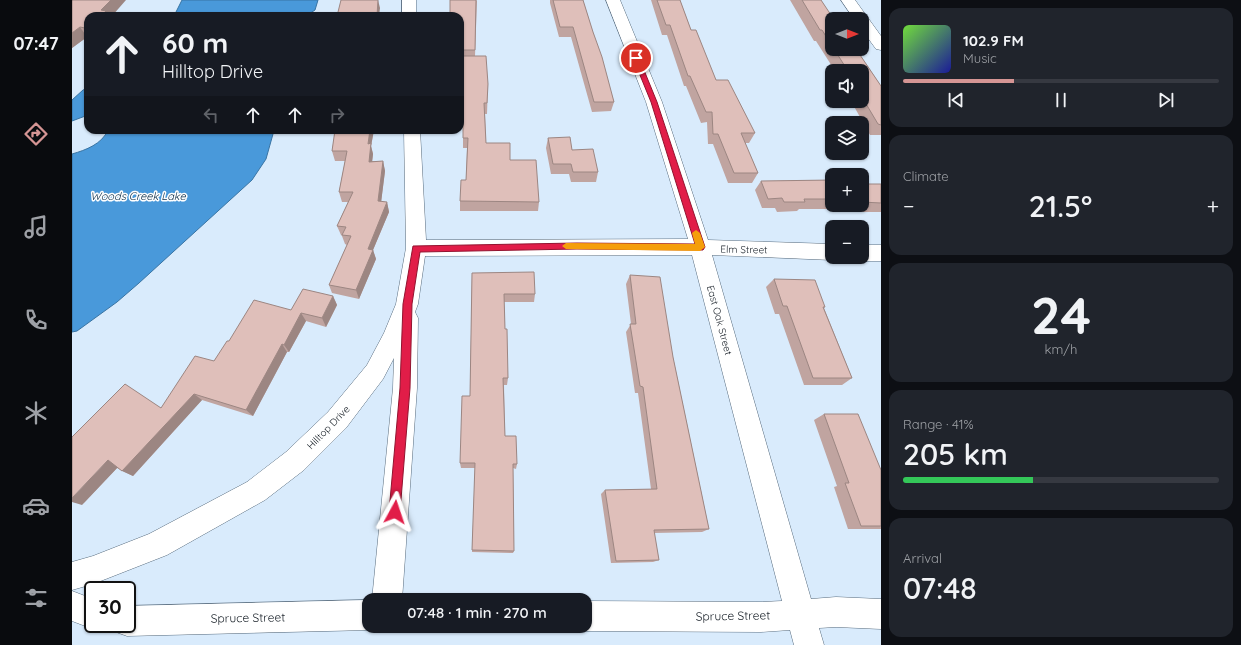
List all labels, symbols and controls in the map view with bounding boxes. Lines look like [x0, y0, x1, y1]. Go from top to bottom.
north arrow [825, 12, 869, 56]
map controls [825, 12, 869, 264]
text: 60 m [162, 25, 228, 60]
icon: ahead [96, 28, 148, 80]
text: 102.9 FM [963, 31, 1024, 50]
text: 07:47 [13, 32, 59, 55]
pin [619, 41, 653, 75]
icon: arrive [625, 47, 647, 69]
text: Music [963, 50, 997, 66]
text: Hilltop Drive [162, 60, 263, 83]
button: sound [825, 64, 869, 108]
icon: previous [945, 89, 967, 111]
icon: pause [1050, 89, 1072, 111]
icon: next [1155, 89, 1177, 111]
icon: left [200, 104, 222, 126]
icon: ahead [242, 104, 264, 126]
icon: ahead [284, 104, 306, 126]
icon: right [326, 104, 348, 126]
button: layers [825, 116, 869, 160]
icon: directions [22, 120, 50, 148]
button: + [825, 168, 869, 212]
text: Climate [903, 168, 949, 184]
text: 21.5° [1029, 187, 1092, 225]
water label: Woods Creek Lake [90, 189, 187, 203]
text: − [903, 192, 914, 220]
text: + [1207, 192, 1219, 220]
icon: music [22, 213, 50, 241]
button: − [825, 220, 869, 264]
street label: Elm Street [720, 243, 768, 256]
text: 24 [1031, 282, 1091, 347]
street label: East Oak Street [704, 284, 735, 357]
icon: phone [22, 306, 50, 334]
text: km/h [1045, 341, 1077, 357]
icon: climate [22, 399, 50, 427]
street label: Hilltop Drive [304, 402, 353, 452]
text: Range · 41% [903, 416, 974, 432]
text: 205 km [903, 435, 1008, 473]
position arrow [374, 491, 416, 533]
icon: car [22, 492, 50, 520]
text: Arrival [903, 550, 942, 566]
text: 07:48 [903, 569, 977, 607]
speed limit sign: 30 [84, 581, 136, 633]
icon: filters [22, 584, 50, 612]
text: 07:48 · 1 min · 270 m [407, 603, 547, 622]
street label: Spruce Street [696, 607, 770, 624]
street label: Spruce Street [211, 609, 285, 626]

